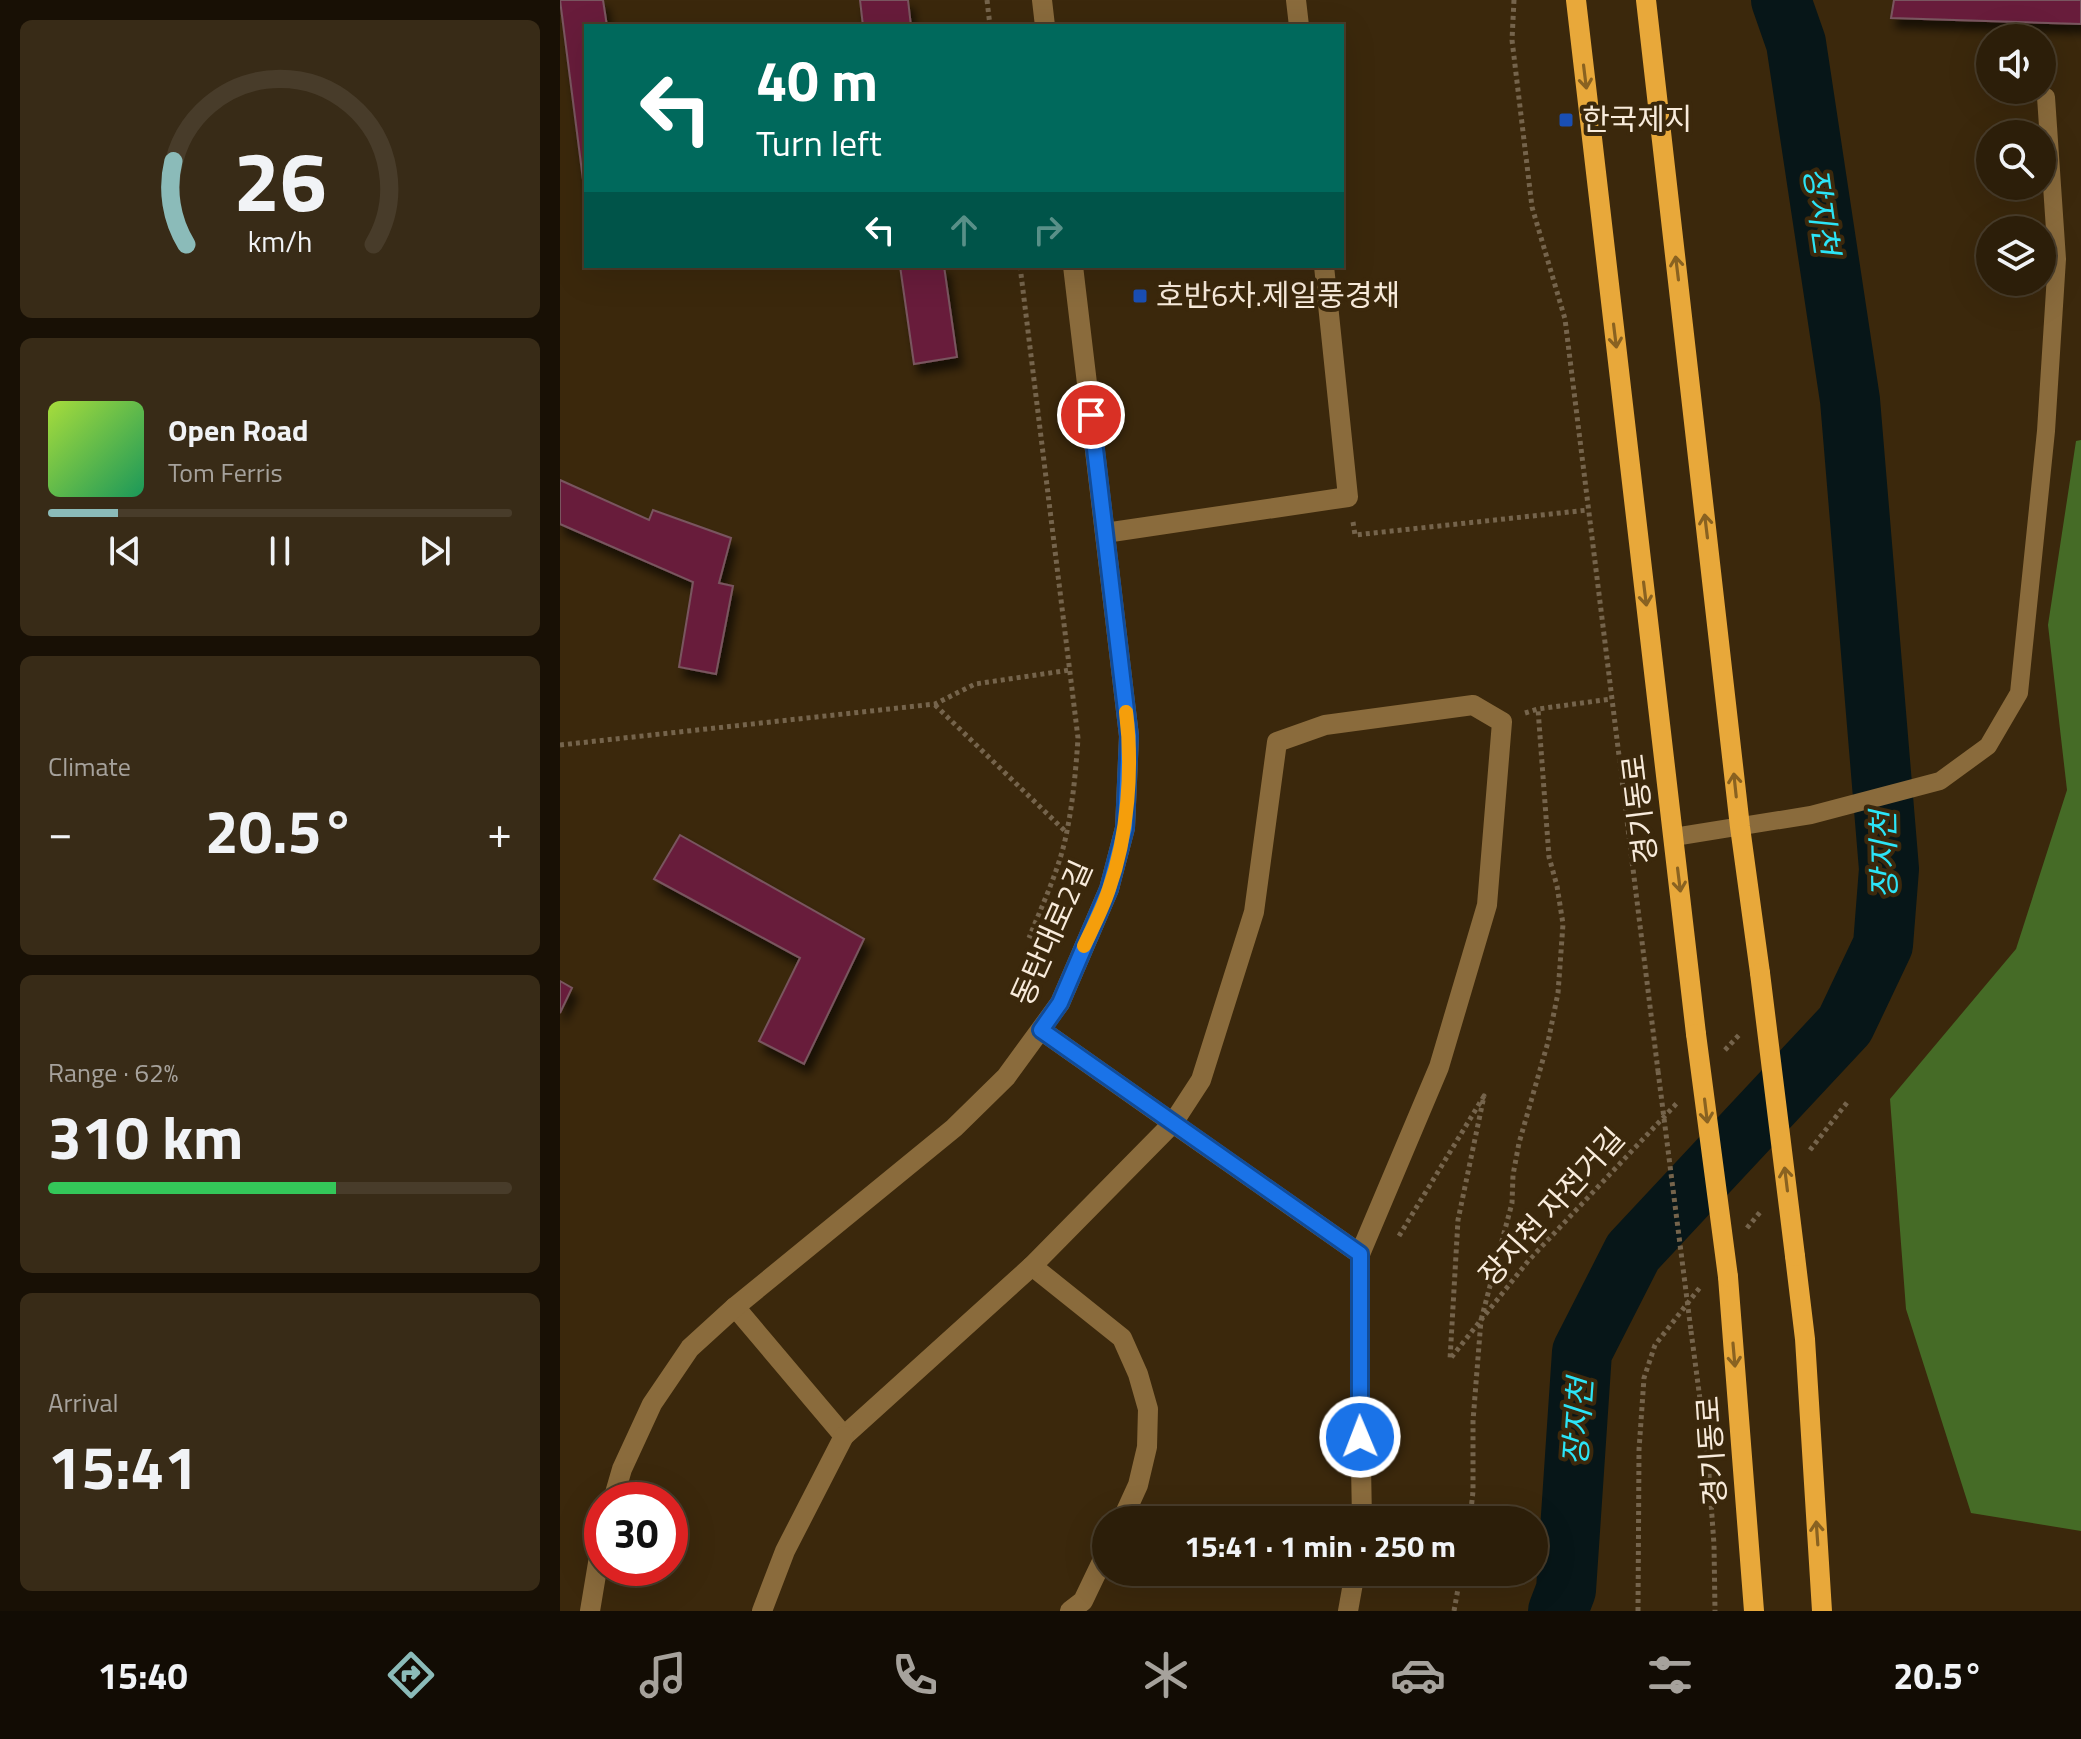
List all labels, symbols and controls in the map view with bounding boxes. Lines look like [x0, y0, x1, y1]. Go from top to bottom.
map controls [1976, 24, 2056, 296]
button: sound [1976, 24, 2056, 104]
text: 40 m [756, 38, 878, 123]
icon: left [624, 56, 728, 160]
one-way arrow [1578, 64, 1593, 90]
place label: 한국제지 [1582, 96, 1692, 142]
marker: 한국제지 [1557, 111, 1575, 129]
text: Turn left [756, 115, 882, 170]
text: 26 [233, 117, 327, 243]
button: search [1976, 120, 2056, 200]
water label: 장지천 [1792, 164, 1852, 261]
icon: left [858, 208, 902, 252]
icon: ahead [942, 208, 986, 252]
icon: right [1026, 208, 1070, 252]
button: layers [1976, 216, 2056, 296]
text: km/h [248, 220, 312, 263]
one-way arrow [1669, 255, 1684, 282]
place label: 호반6차.제일풍경채 [1156, 272, 1400, 318]
marker: 호반6차.제일풍경채 [1131, 287, 1149, 305]
one-way arrow [1608, 323, 1623, 348]
pin [1057, 381, 1125, 449]
icon: arrive [1069, 393, 1113, 437]
text: Open Road [168, 407, 309, 453]
text: Tom Ferris [168, 453, 283, 492]
one-way arrow [1699, 513, 1714, 540]
icon: previous [103, 529, 147, 573]
icon: pause [258, 529, 302, 573]
icon: next [413, 529, 457, 573]
one-way arrow [1638, 581, 1653, 606]
text: Climate [48, 747, 131, 786]
street label: 경기동로 [1609, 752, 1669, 867]
one-way arrow [1728, 772, 1743, 799]
text: 20.5° [205, 785, 355, 876]
text: − [48, 798, 73, 865]
text: + [487, 798, 512, 865]
water label: 장지천 [1858, 807, 1908, 900]
street label: 동탄대로2길 [999, 853, 1104, 1013]
one-way arrow [1671, 866, 1686, 893]
text: Range · 62% [48, 1053, 178, 1092]
text: 310 km [48, 1091, 243, 1182]
one-way arrow [1699, 1097, 1714, 1124]
street label: 장지천 자전거길 [1467, 1117, 1635, 1296]
one-way arrow [1778, 1166, 1793, 1193]
one-way arrow [1727, 1341, 1742, 1368]
water label: 장지천 [1550, 1373, 1604, 1468]
text: Arrival [48, 1383, 119, 1422]
street label: 경기동로 [1684, 1394, 1738, 1508]
position arrow [1318, 1395, 1402, 1479]
text: 15:41 [48, 1421, 198, 1512]
speed limit sign: 30 [584, 1482, 688, 1586]
one-way arrow [1809, 1520, 1824, 1547]
text: 15:41 · 1 min · 250 m [1184, 1523, 1456, 1569]
icon: directions [383, 1647, 439, 1703]
icon: music [635, 1647, 691, 1703]
icon: phone [887, 1647, 943, 1703]
icon: climate [1138, 1647, 1194, 1703]
icon: car [1390, 1647, 1446, 1703]
icon: filters [1642, 1647, 1698, 1703]
text: 15:40 [98, 1648, 188, 1703]
text: 20.5° [1893, 1648, 1983, 1703]

